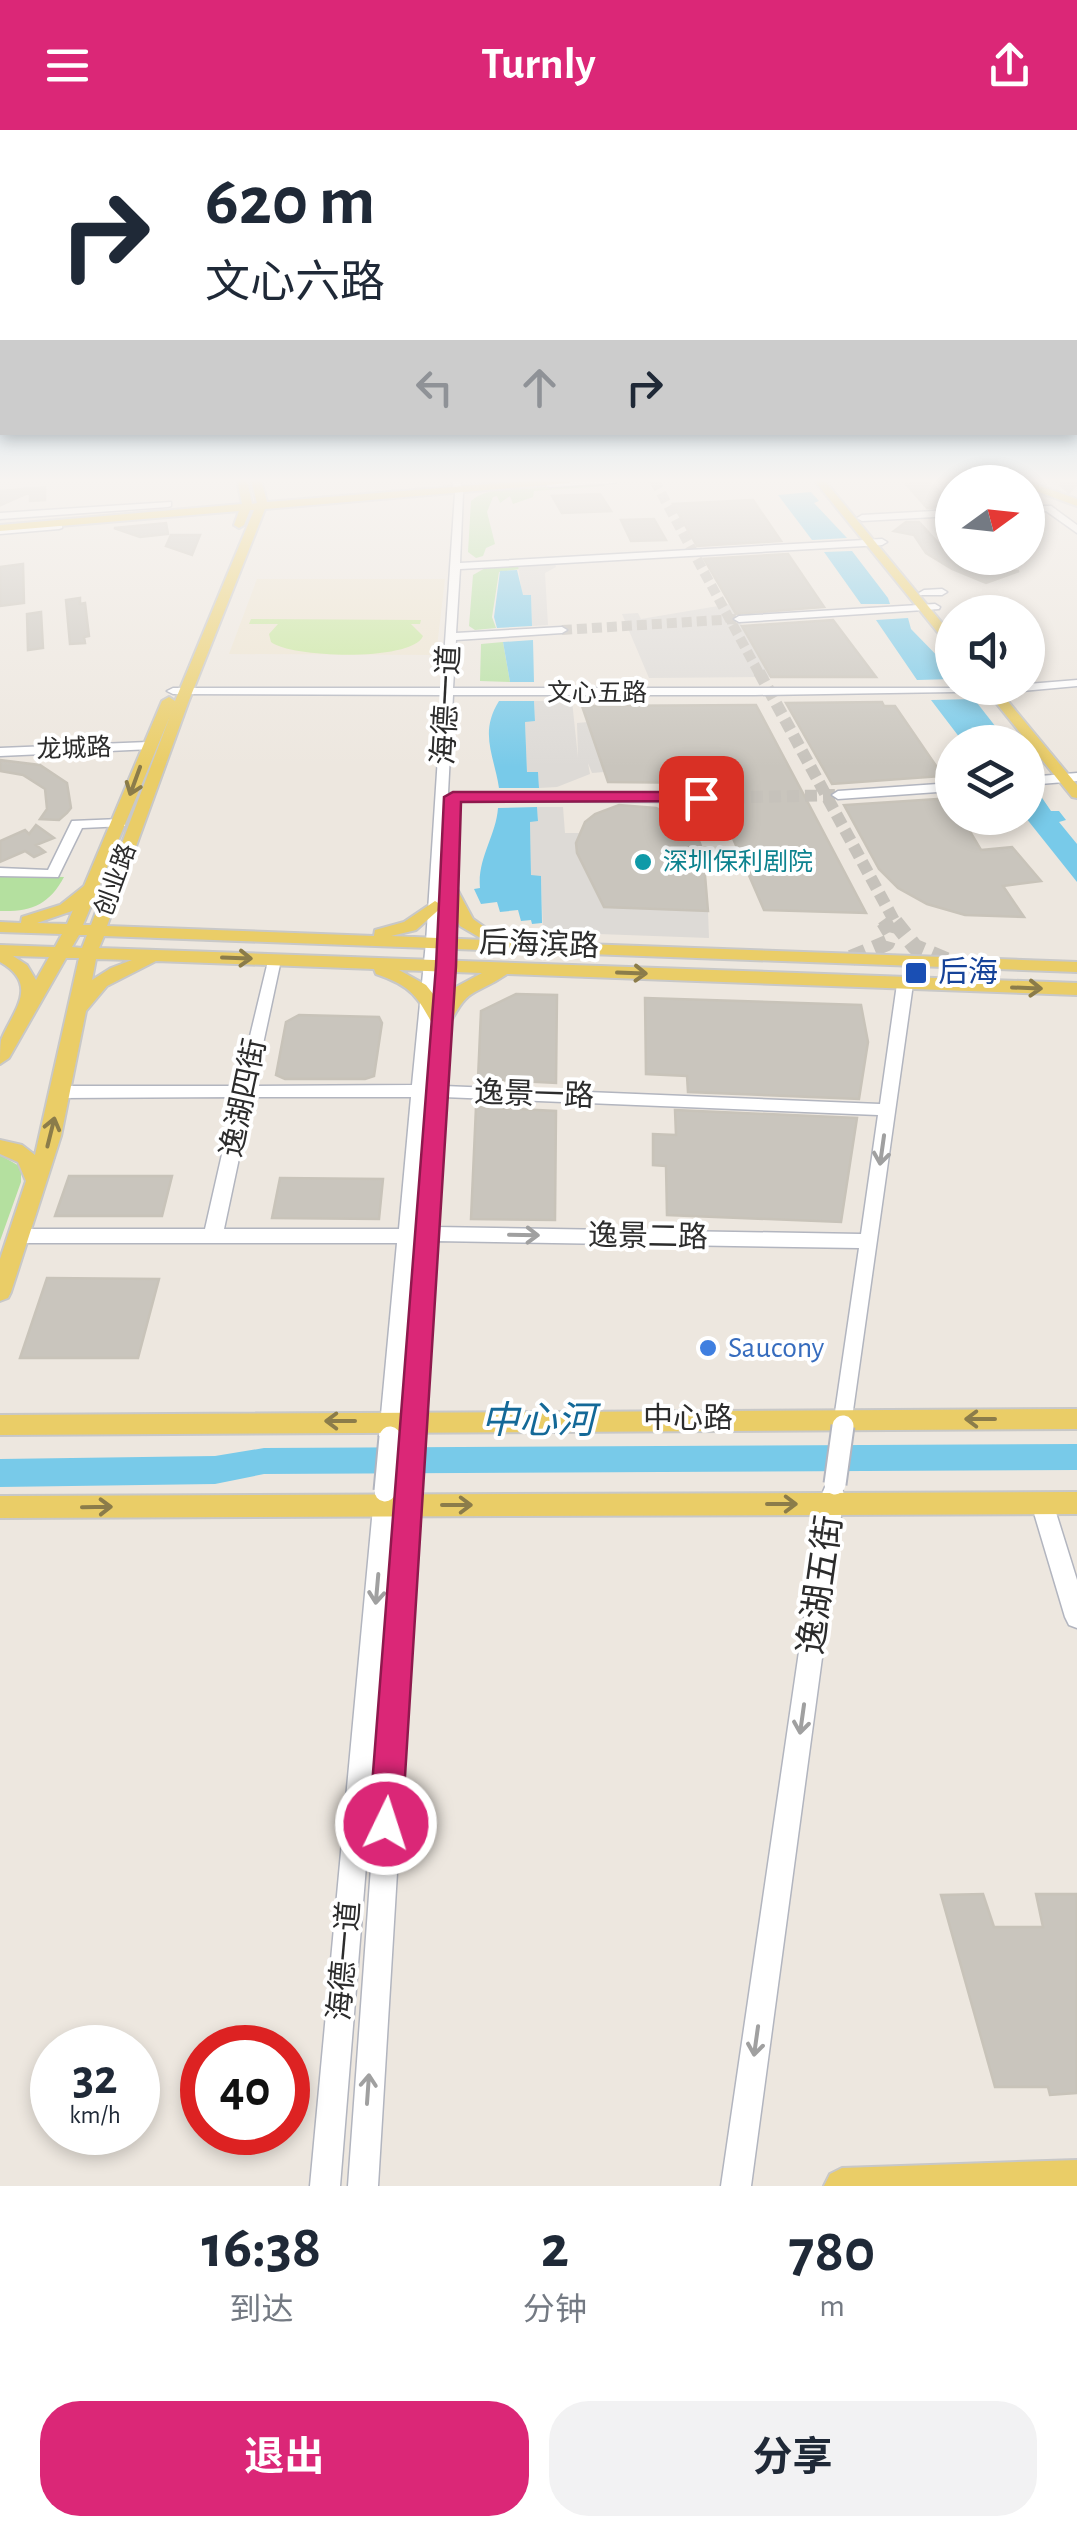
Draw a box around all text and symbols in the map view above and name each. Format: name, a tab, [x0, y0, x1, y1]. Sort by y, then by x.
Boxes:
icon: menu	[40, 38, 95, 93]
icon: share	[982, 38, 1037, 93]
text: Turnly	[481, 42, 596, 87]
text: 620 m	[205, 167, 375, 237]
icon: right	[40, 170, 170, 300]
text: 文心六路	[205, 261, 385, 306]
icon: left	[407, 360, 462, 415]
icon: ahead	[512, 360, 567, 415]
icon: right	[617, 360, 672, 415]
north arrow	[935, 465, 1045, 575]
map controls	[935, 465, 1045, 835]
button: sound	[935, 595, 1045, 705]
street label: 海德一道	[427, 644, 465, 766]
street label: 文心五路	[547, 679, 647, 706]
button: layers	[935, 725, 1045, 835]
street label: 龙城路	[36, 733, 112, 763]
pin	[659, 756, 744, 841]
one-way arrow	[125, 765, 143, 796]
icon: arrive	[674, 771, 729, 826]
street label: 创业路	[90, 840, 141, 920]
place label: 深圳保利剧院	[663, 848, 813, 875]
marker: 深圳保利剧院	[632, 851, 654, 873]
street label: 后海滨路	[479, 926, 600, 962]
one-way arrow	[221, 949, 253, 968]
place label: 后海	[938, 956, 998, 988]
marker: 后海	[903, 960, 929, 986]
one-way arrow	[616, 964, 648, 983]
one-way arrow	[1010, 978, 1042, 997]
street label: 逸湖四街	[215, 1036, 271, 1160]
street label: 逸景一路	[474, 1076, 595, 1112]
one-way arrow	[43, 1117, 61, 1149]
one-way arrow	[872, 1134, 891, 1166]
street label: 逸景二路	[588, 1219, 708, 1253]
one-way arrow	[507, 1226, 539, 1245]
place label: Saucony	[728, 1333, 825, 1363]
marker: Saucony	[697, 1337, 719, 1359]
water label: 中心河	[481, 1401, 602, 1441]
street label: 中心路	[643, 1402, 733, 1434]
one-way arrow	[964, 1410, 996, 1428]
one-way arrow	[324, 1412, 356, 1430]
one-way arrow	[766, 1494, 798, 1513]
one-way arrow	[440, 1496, 473, 1514]
one-way arrow	[81, 1497, 113, 1516]
street label: 逸湖五街	[792, 1513, 848, 1657]
one-way arrow	[367, 1572, 386, 1604]
one-way arrow	[792, 1702, 810, 1735]
position arrow	[334, 1772, 438, 1876]
street label: 海德一道	[323, 1900, 365, 2022]
one-way arrow	[747, 2024, 765, 2057]
speed limit sign: 40	[180, 2025, 310, 2155]
text: 32	[72, 2053, 118, 2103]
one-way arrow	[359, 2073, 378, 2105]
text: km/h	[69, 2103, 121, 2128]
text: 16:38	[202, 2218, 321, 2278]
text: 2	[541, 2218, 569, 2278]
text: 780	[789, 2222, 875, 2282]
text: m	[819, 2290, 845, 2322]
text: 到达	[229, 2294, 294, 2326]
text: 分钟	[523, 2294, 587, 2326]
button: 退出	[40, 2401, 529, 2516]
button: 分享	[549, 2401, 1037, 2516]

